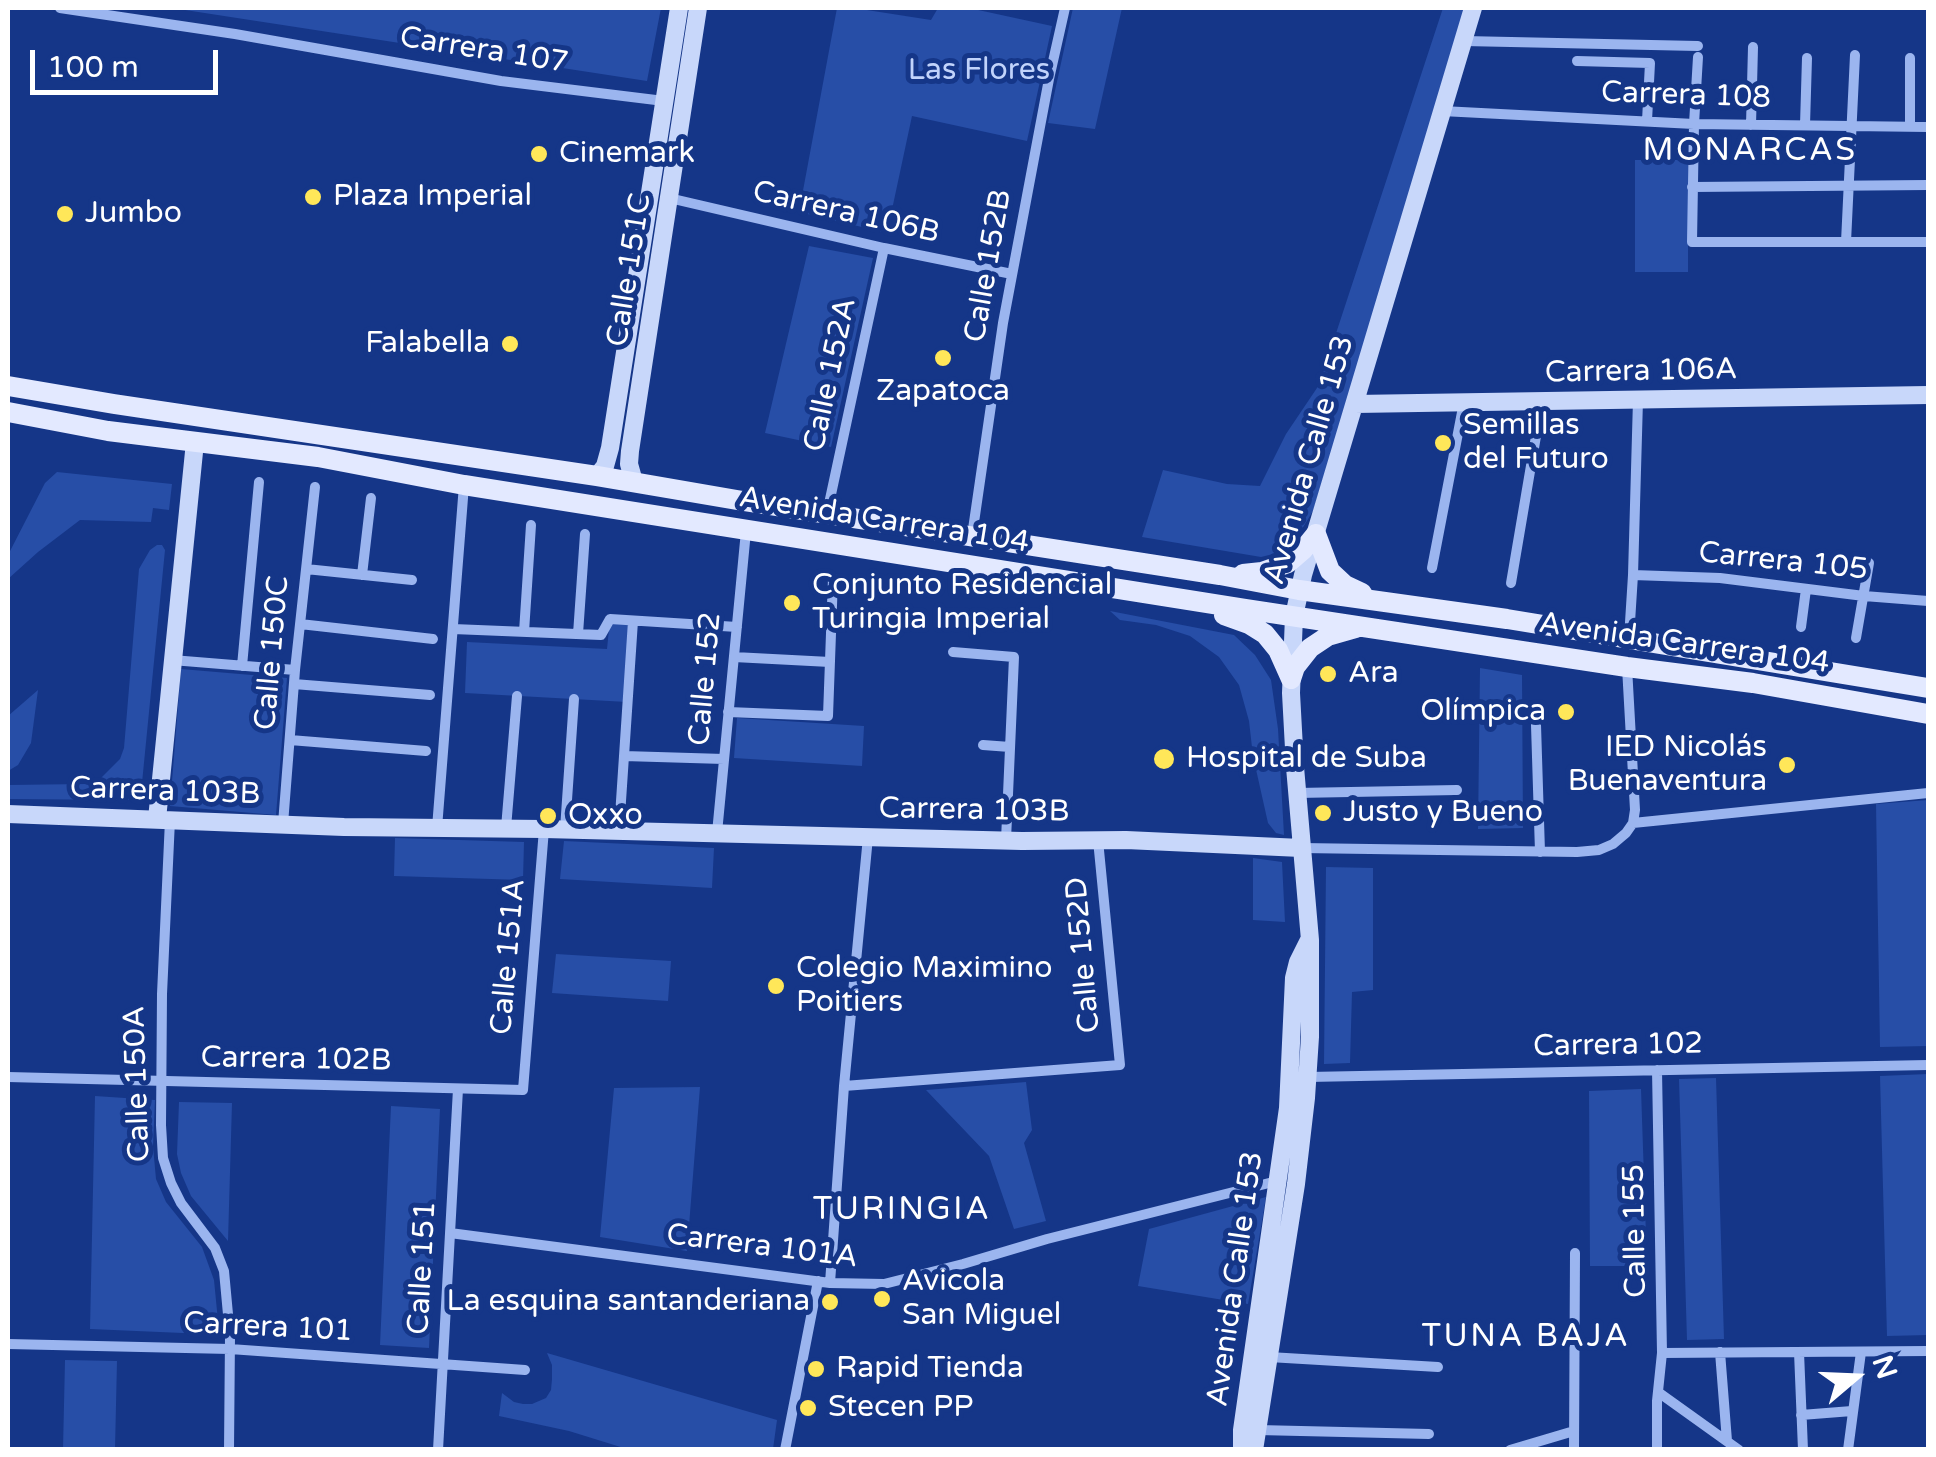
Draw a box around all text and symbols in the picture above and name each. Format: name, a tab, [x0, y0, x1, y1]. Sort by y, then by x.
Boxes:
street label: Carrera 107	[397, 20, 571, 82]
scale bar	[35, 30, 222, 92]
text: 100 m	[47, 49, 139, 86]
park label: Las Flores	[908, 53, 1050, 89]
street label: Carrera 108	[1600, 75, 1772, 117]
district label: MONARCAS	[1642, 133, 1858, 171]
place label: Cinemark	[559, 136, 695, 172]
marker: Cinemark	[528, 143, 550, 165]
street label: Carrera 106B	[749, 174, 943, 252]
place label: Plaza Imperial	[333, 179, 532, 215]
marker: Plaza Imperial	[302, 186, 324, 208]
street label: Calle 152B	[958, 187, 1020, 345]
street label: Calle 151C	[600, 191, 660, 349]
place label: Jumbo	[85, 196, 182, 232]
marker: Jumbo	[54, 203, 76, 225]
street label: Calle 152A	[797, 295, 865, 455]
place label: Falabella	[365, 326, 490, 362]
street label: Avenida Calle 153	[1257, 331, 1363, 589]
marker: Falabella	[499, 333, 521, 355]
marker: Zapatoca	[932, 347, 954, 369]
street label: Carrera 106A	[1545, 352, 1737, 392]
place label: Zapatoca	[876, 374, 1010, 410]
place label: Semillas del Futuro	[1463, 408, 1609, 478]
marker: Semillas del Futuro	[1432, 432, 1454, 454]
street label: Avenida Carrera 104	[736, 480, 1032, 562]
street label: Carrera 105	[1697, 535, 1869, 589]
place label: Conjunto Residencial Turingia Imperial	[812, 568, 1112, 638]
street label: Calle 150C	[248, 574, 298, 732]
marker: Conjunto Residencial Turingia Imperial	[781, 592, 803, 614]
street label: Avenida Carrera 104	[1536, 606, 1832, 682]
street label: Calle 152	[682, 611, 730, 747]
place label: Ara	[1348, 656, 1399, 692]
marker: Ara	[1317, 663, 1339, 685]
place label: Olímpica	[1420, 694, 1546, 730]
marker: Olímpica	[1555, 701, 1577, 723]
place label: IED Nicolás Buenaventura	[1568, 730, 1767, 800]
place label: Hospital de Suba	[1186, 741, 1427, 777]
marker: Hospital de Suba	[1151, 746, 1177, 772]
marker: IED Nicolás Buenaventura	[1776, 754, 1798, 776]
street label: Carrera 103B	[69, 771, 261, 813]
street label: Carrera 103B	[878, 791, 1070, 831]
place label: Justo y Bueno	[1343, 795, 1543, 831]
place label: Oxxo	[568, 798, 643, 834]
marker: Justo y Bueno	[1312, 802, 1334, 824]
marker: Oxxo	[537, 805, 559, 827]
street label: Calle 152D	[1059, 875, 1109, 1035]
street label: Calle 151A	[484, 878, 534, 1036]
place label: Colegio Maximino Poitiers	[796, 951, 1053, 1022]
marker: Colegio Maximino Poitiers	[765, 975, 787, 997]
street label: Calle 150A	[117, 1005, 159, 1163]
street label: Carrera 102	[1533, 1027, 1703, 1065]
street label: Carrera 102B	[200, 1040, 392, 1080]
street label: Avenida Calle 153	[1200, 1149, 1272, 1409]
street label: Calle 155	[1617, 1164, 1655, 1298]
district label: TURINGIA	[813, 1192, 991, 1230]
street label: Calle 151	[402, 1200, 444, 1336]
street label: Carrera 101A	[664, 1217, 860, 1277]
place label: Avicola San Miguel	[902, 1264, 1061, 1334]
place label: La esquina santanderiana	[446, 1284, 810, 1320]
marker: Avicola San Miguel	[871, 1288, 893, 1310]
marker: La esquina santanderiana	[819, 1291, 841, 1313]
street label: Carrera 101	[182, 1306, 354, 1350]
district label: TUNA BAJA	[1422, 1319, 1630, 1357]
north arrow	[1806, 1327, 1906, 1427]
place label: Rapid Tienda	[836, 1351, 1024, 1387]
text: N	[1865, 1351, 1904, 1383]
marker: Rapid Tienda	[805, 1358, 827, 1380]
place label: Stecen PP	[828, 1390, 973, 1426]
marker: Stecen PP	[797, 1397, 819, 1419]

